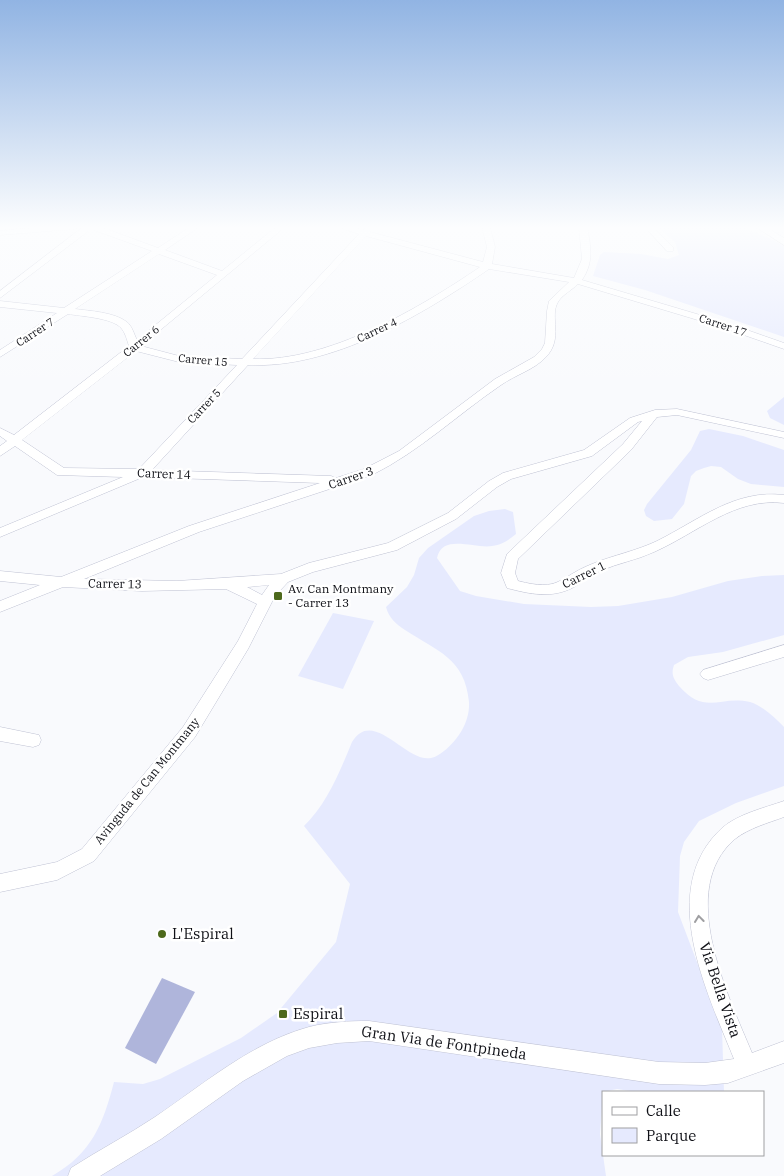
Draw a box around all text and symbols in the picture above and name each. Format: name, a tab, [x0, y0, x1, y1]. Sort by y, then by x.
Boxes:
street label: Carrer 17	[697, 311, 749, 339]
street label: Carrer 4	[355, 314, 400, 345]
street label: Carrer 7	[13, 315, 57, 349]
street label: Carrer 6	[120, 322, 162, 360]
street label: Carrer 15	[178, 351, 228, 369]
street label: Carrer 5	[184, 386, 224, 426]
street label: Carrer 3	[326, 463, 375, 492]
street label: Carrer 14	[137, 465, 191, 482]
street label: Carrer 1	[560, 558, 608, 592]
street label: Carrer 13	[88, 576, 142, 591]
place label: Av. Can Montmany - Carrer 13	[288, 581, 394, 610]
marker: Av. Can Montmany - Carrer 13	[272, 590, 284, 602]
street label: Avinguda de Can Montmany	[91, 714, 203, 847]
one-way arrow	[694, 915, 705, 923]
place label: L'Espiral	[172, 924, 234, 943]
marker: L'Espiral	[156, 928, 168, 940]
street label: Via Bella Vista	[695, 940, 746, 1040]
place label: Espiral	[293, 1004, 343, 1023]
marker: Espiral	[277, 1008, 289, 1020]
street label: Gran Via de Fontpineda	[360, 1022, 528, 1064]
legend	[602, 1091, 764, 1156]
text: Calle	[646, 1101, 681, 1120]
text: Parque	[646, 1126, 696, 1145]

